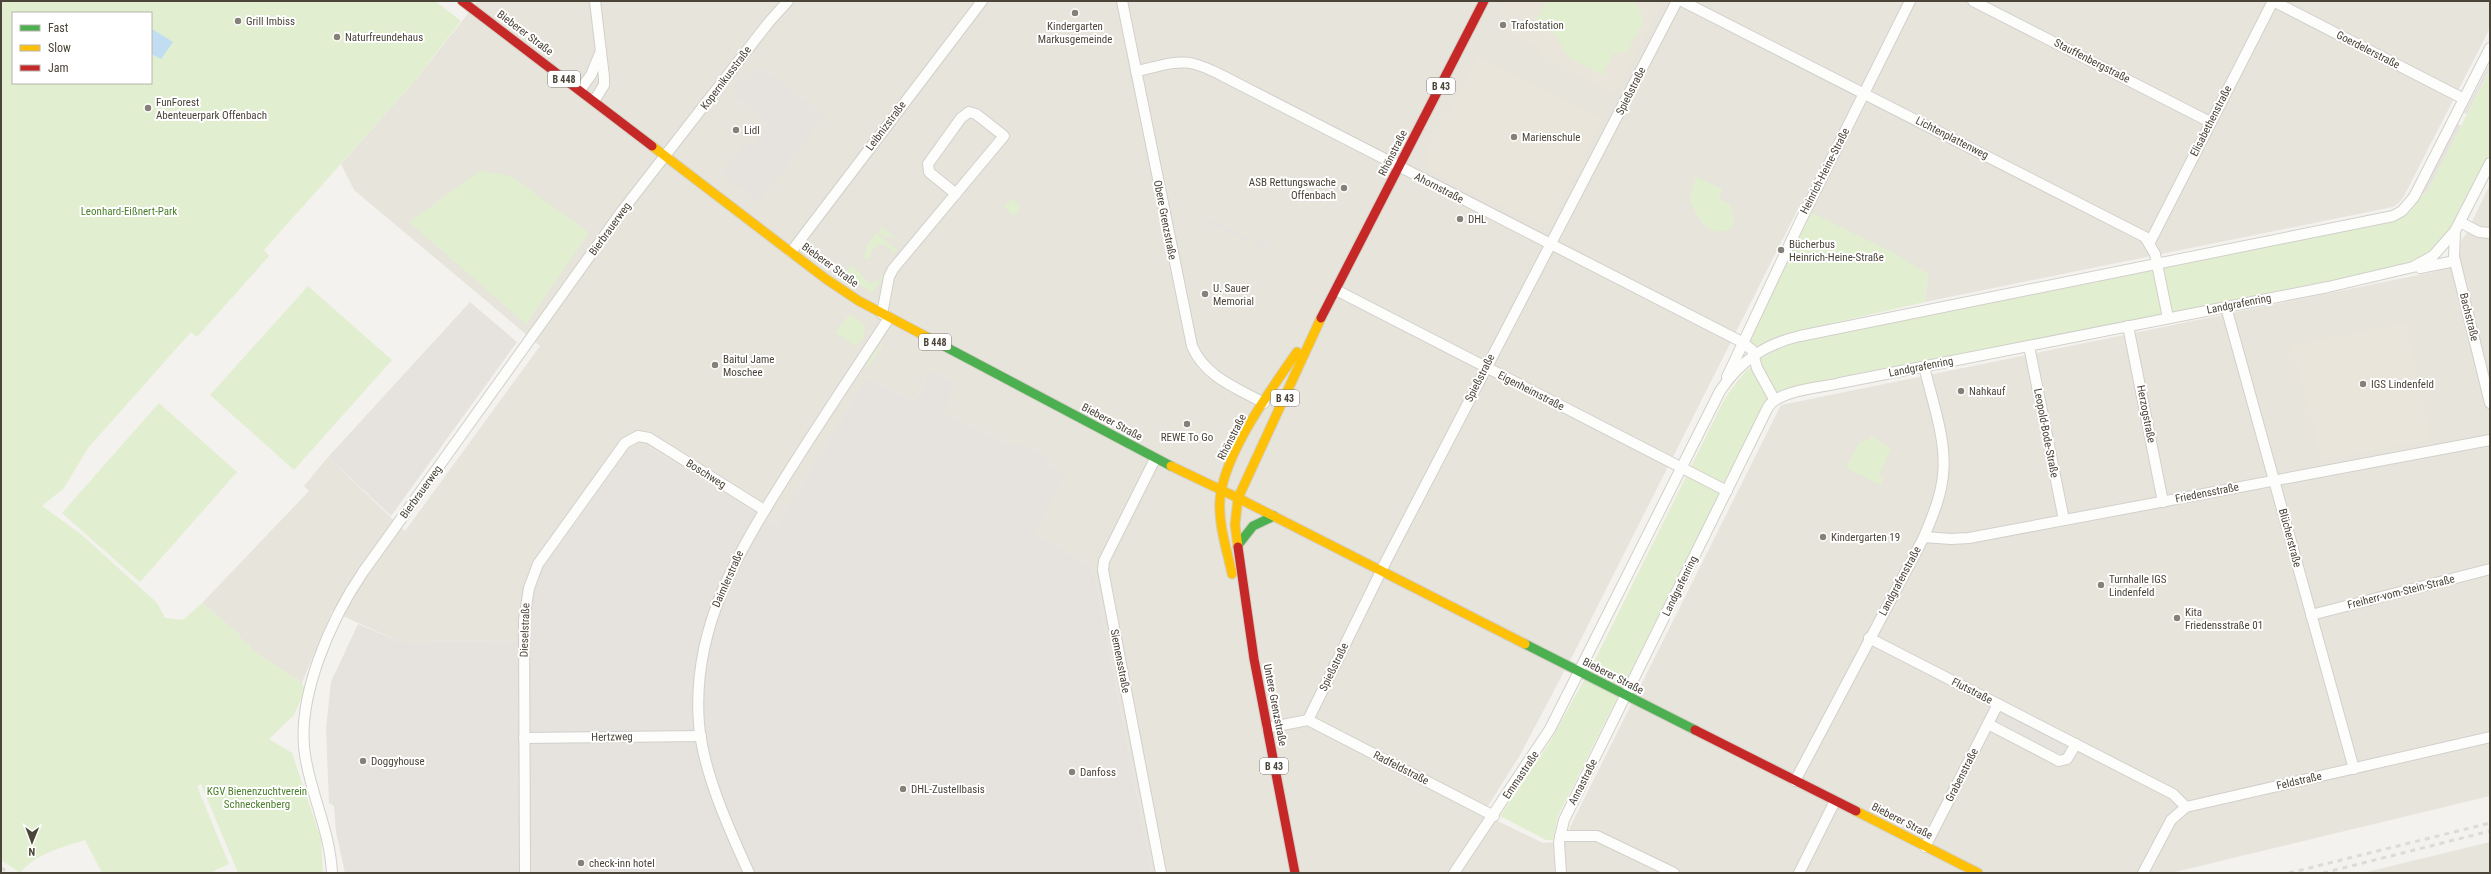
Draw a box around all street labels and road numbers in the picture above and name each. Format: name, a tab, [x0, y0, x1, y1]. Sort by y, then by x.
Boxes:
street label: Bieberer Straße	[494, 8, 556, 58]
street label: Goerdelerstraße	[2334, 28, 2402, 72]
street label: Stauffenbergstraße	[2052, 36, 2132, 86]
street label: Kopernikusstraße	[698, 44, 754, 112]
street label: Spießstraße	[1613, 65, 1649, 117]
road number: B 448	[548, 71, 580, 87]
road number: B 43	[1427, 78, 1455, 94]
street label: Elisabethenstraße	[2187, 83, 2235, 159]
street label: Leibnizstraße	[863, 99, 909, 153]
street label: Lichtenplattenweg	[1913, 114, 1991, 162]
street label: Heinrich-Heine-Straße	[1798, 126, 1852, 216]
street label: Rhönstraße	[1376, 128, 1410, 178]
street label: Ahornstraße	[1412, 170, 1466, 206]
street label: Obere Grenzstraße	[1151, 179, 1179, 261]
street label: Bierbrauerweg	[586, 200, 634, 258]
street label: Bieberer Straße	[799, 240, 861, 290]
street label: Landgrafenring	[2206, 291, 2272, 317]
street label: Bachstraße	[2457, 292, 2481, 342]
road number: B 448	[919, 334, 951, 350]
street label: Spießstraße	[1462, 352, 1498, 404]
street label: Landgrafenring	[1888, 354, 1954, 380]
street label: Eigenheimstraße	[1496, 369, 1566, 413]
street label: Herzogstraße	[2134, 384, 2158, 444]
street label: Leopold-Bode-Straße	[2031, 387, 2061, 479]
road number: B 43	[1271, 390, 1299, 406]
street label: Bieberer Straße	[1079, 401, 1145, 443]
street label: Rhönstraße	[1215, 412, 1249, 462]
street label: Boschweg	[684, 457, 728, 491]
street label: Bierbrauerweg	[397, 463, 445, 521]
street label: Friedensstraße	[2174, 480, 2240, 506]
street label: Blücherstraße	[2276, 507, 2304, 569]
street label: Landgrafenstraße	[1876, 544, 1924, 618]
street label: Daimlerstraße	[710, 549, 746, 609]
street label: Landgrafenring	[1660, 554, 1700, 618]
street label: Freiherr-vom-Stein-Straße	[2346, 572, 2456, 612]
street label: Dieselstraße	[518, 603, 532, 657]
street label: Siemensstraße	[1107, 628, 1133, 694]
street label: Spießstraße	[1317, 641, 1351, 693]
street label: Bieberer Straße	[1580, 655, 1646, 697]
street label: Untere Grenzstraße	[1261, 663, 1289, 747]
street label: Flutstraße	[1949, 675, 1995, 707]
street label: Hertzweg	[591, 730, 633, 744]
street label: Grabenstraße	[1943, 746, 1981, 804]
street label: Radfeldstraße	[1371, 748, 1431, 788]
street label: Emmastraße	[1500, 749, 1542, 801]
street label: Annastraße	[1566, 757, 1600, 807]
road number: B 43	[1260, 758, 1288, 774]
street label: Feldstraße	[2275, 770, 2323, 792]
street label: Bieberer Straße	[1869, 800, 1935, 842]

